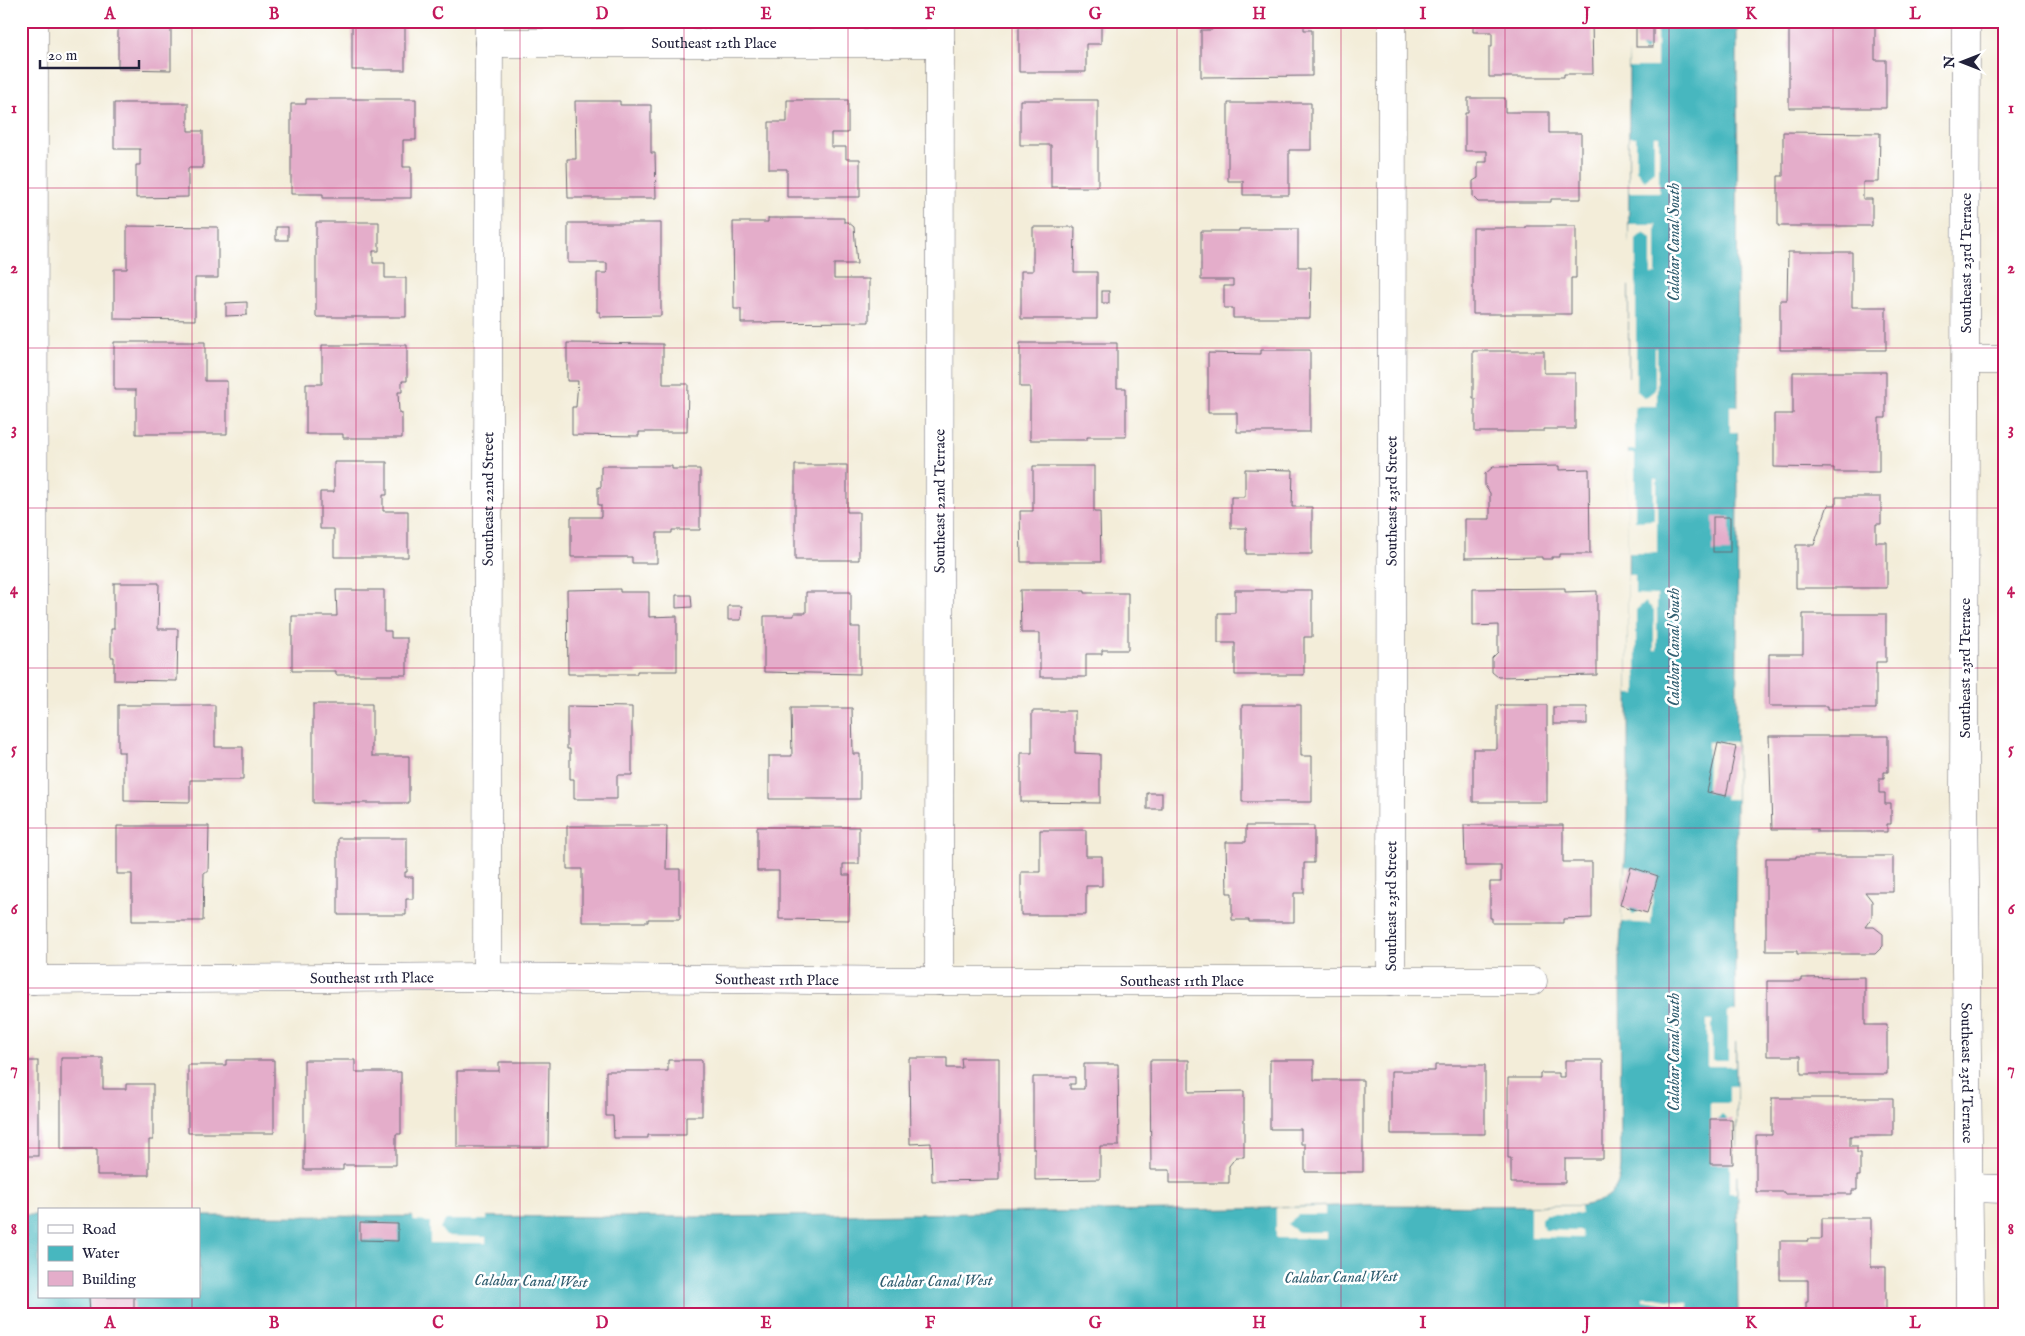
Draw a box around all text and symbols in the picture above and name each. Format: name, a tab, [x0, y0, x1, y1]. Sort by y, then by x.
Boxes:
text: A	[104, 5, 117, 25]
text: B	[269, 5, 280, 25]
text: C	[432, 5, 444, 25]
text: D	[596, 5, 609, 25]
text: E	[760, 5, 772, 25]
text: F	[925, 5, 936, 25]
text: G	[1089, 5, 1102, 25]
text: H	[1252, 5, 1266, 25]
text: I	[1420, 5, 1427, 25]
text: J	[1582, 5, 1591, 25]
text: K	[1745, 5, 1758, 25]
text: L	[1909, 5, 1921, 25]
street label: Southeast 12th Place	[651, 34, 777, 53]
scale bar	[40, 38, 139, 70]
north arrow	[1938, 38, 1988, 88]
text: 20 m	[48, 46, 78, 65]
text: N	[1941, 56, 1959, 69]
text: 1	[11, 99, 17, 119]
text: 1	[2008, 99, 2014, 119]
water label: Calabar Canal South	[1665, 183, 1685, 301]
street label: Southeast 23rd Terrace	[1957, 193, 1976, 333]
text: 2	[10, 259, 18, 279]
text: 2	[2007, 259, 2015, 279]
text: 3	[11, 420, 17, 440]
text: 3	[2008, 420, 2014, 440]
street label: Southeast 22nd Terrace	[930, 429, 950, 573]
street label: Southeast 22nd Street	[479, 432, 498, 566]
street label: Southeast 23rd Street	[1382, 436, 1402, 566]
text: 4	[10, 580, 19, 600]
text: 4	[2007, 580, 2016, 600]
water label: Calabar Canal South	[1665, 588, 1685, 706]
street label: Southeast 23rd Terrace	[1956, 598, 1975, 738]
text: 5	[11, 740, 17, 760]
text: 5	[2008, 740, 2014, 760]
street label: Southeast 23rd Street	[1382, 841, 1401, 971]
text: 6	[11, 900, 19, 920]
text: 6	[2008, 900, 2016, 920]
street label: Southeast 11th Place	[310, 968, 434, 988]
street label: Southeast 11th Place	[715, 970, 839, 990]
street label: Southeast 11th Place	[1120, 972, 1244, 991]
water label: Calabar Canal South	[1665, 993, 1685, 1111]
street label: Southeast 23rd Terrace	[1956, 1003, 1977, 1143]
text: 7	[10, 1060, 18, 1080]
text: 7	[2007, 1060, 2015, 1080]
legend	[38, 1208, 200, 1298]
text: 8	[11, 1220, 17, 1240]
text: Road	[82, 1220, 117, 1239]
text: 8	[2008, 1220, 2014, 1240]
text: Water	[82, 1244, 120, 1263]
water label: Calabar Canal West	[1284, 1267, 1399, 1289]
text: Building	[82, 1270, 137, 1289]
water label: Calabar Canal West	[474, 1271, 589, 1293]
water label: Calabar Canal West	[879, 1271, 994, 1293]
text: A	[104, 1314, 117, 1334]
text: B	[269, 1314, 280, 1334]
text: C	[432, 1314, 444, 1334]
text: D	[596, 1314, 609, 1334]
text: E	[760, 1314, 772, 1334]
text: F	[925, 1314, 936, 1334]
text: G	[1089, 1314, 1102, 1334]
text: H	[1252, 1314, 1266, 1334]
text: I	[1420, 1314, 1427, 1334]
text: J	[1582, 1314, 1591, 1334]
text: K	[1745, 1314, 1758, 1334]
text: L	[1909, 1314, 1921, 1334]

